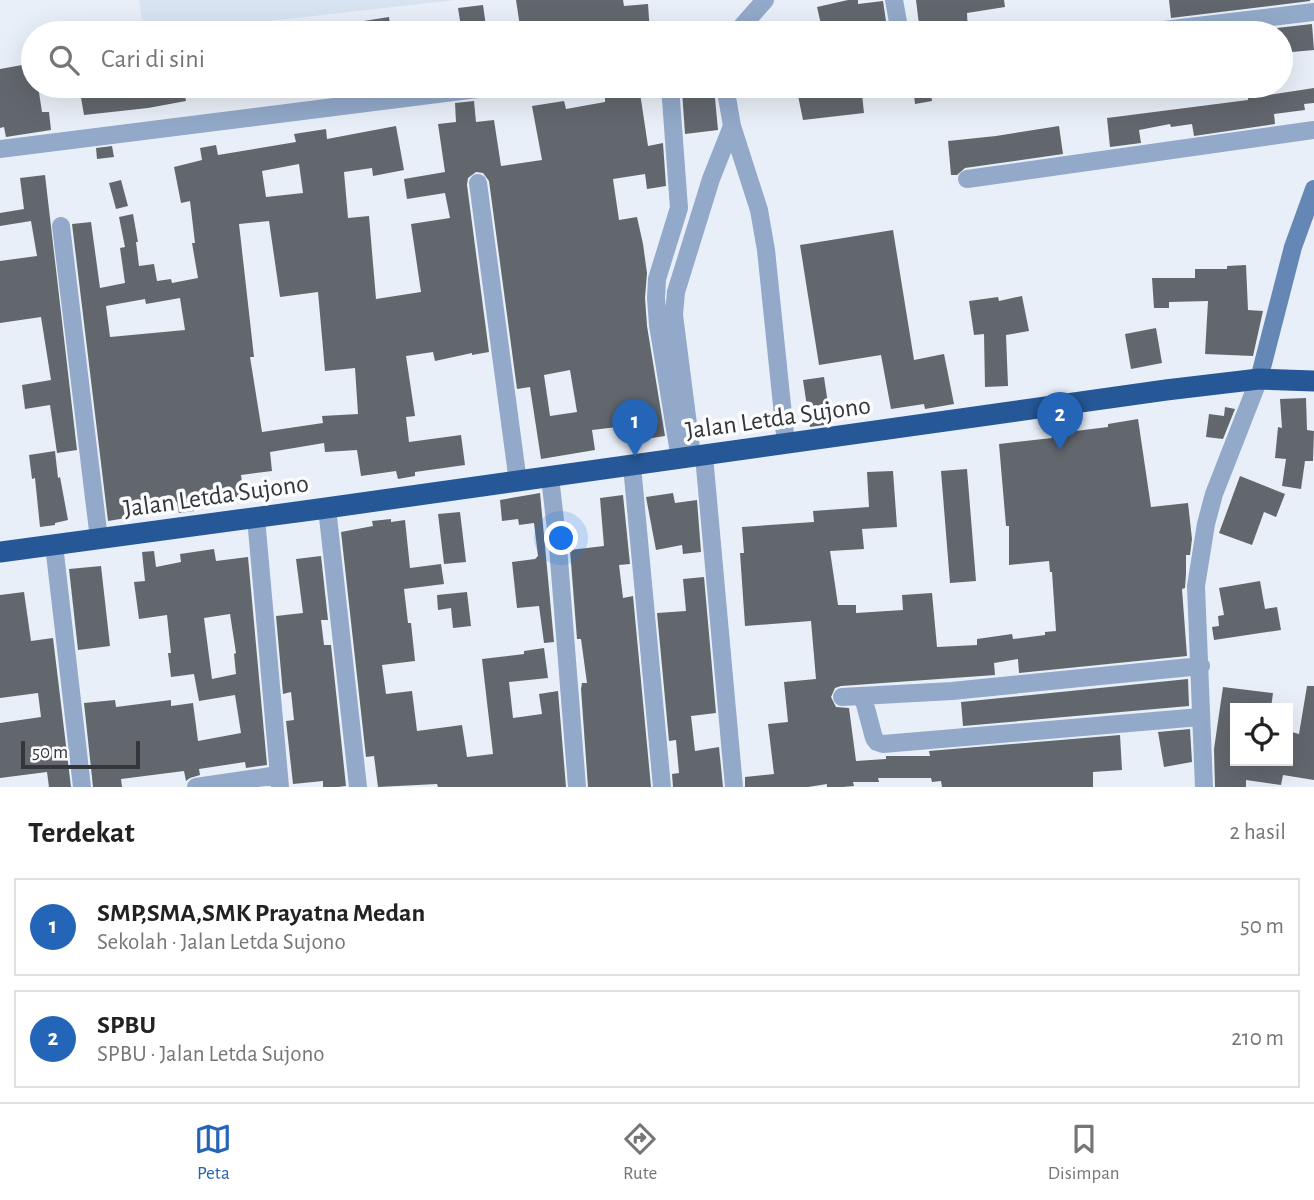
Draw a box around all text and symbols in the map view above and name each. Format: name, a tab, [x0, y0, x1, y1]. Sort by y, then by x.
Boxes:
search box	[21, 21, 1293, 98]
icon: search	[45, 41, 83, 79]
text: Cari di sini	[101, 46, 205, 72]
street label: Jalan Letda Sujono	[684, 392, 872, 444]
pin: 2	[1037, 392, 1083, 450]
pin: 1	[612, 399, 658, 457]
street label: Jalan Letda Sujono	[122, 470, 310, 522]
your location	[544, 521, 578, 555]
map controls	[1230, 703, 1293, 766]
button: locate	[1230, 703, 1293, 766]
scale bar	[21, 738, 140, 770]
text: 50 m	[32, 743, 68, 762]
text: Terdekat	[28, 818, 135, 848]
text: 2 hasil	[1229, 821, 1286, 844]
text: SMP,SMA,SMK Prayatna Medan	[97, 900, 425, 926]
text: 1	[49, 915, 57, 938]
text: 50 m	[1240, 915, 1284, 938]
text: Sekolah · Jalan Letda Sujono	[97, 931, 346, 954]
text: SPBU	[97, 1012, 156, 1038]
text: 2	[48, 1027, 58, 1050]
text: 210 m	[1231, 1027, 1284, 1050]
text: SPBU · Jalan Letda Sujono	[97, 1043, 325, 1066]
tab: Peta	[194, 1120, 232, 1185]
tab: Rute	[621, 1120, 659, 1185]
tab: Disimpan	[1048, 1120, 1120, 1185]

